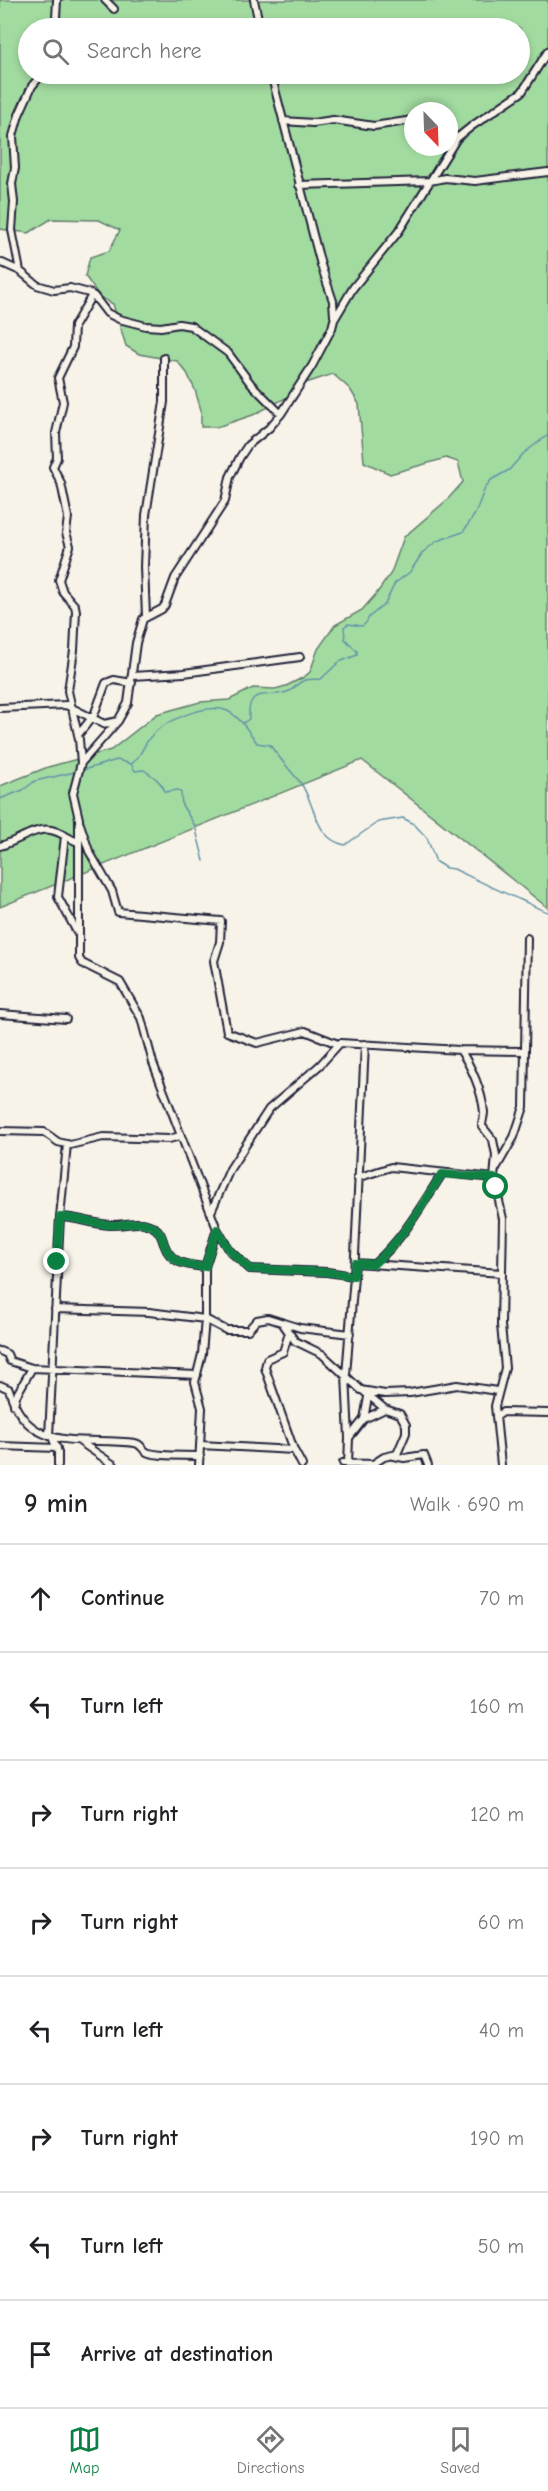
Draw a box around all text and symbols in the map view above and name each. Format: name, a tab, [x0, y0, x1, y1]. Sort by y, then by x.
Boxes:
search box	[18, 18, 530, 84]
icon: search	[39, 35, 72, 68]
text: Search here	[87, 38, 202, 64]
north arrow	[404, 102, 458, 156]
route start	[482, 1173, 508, 1199]
route end	[43, 1248, 69, 1274]
text: 9 min	[24, 1489, 88, 1519]
text: Walk · 690 m	[410, 1493, 524, 1516]
icon: ahead	[24, 1582, 57, 1615]
text: Continue	[81, 1585, 164, 1611]
text: 70 m	[479, 1587, 524, 1610]
icon: left	[24, 1690, 57, 1723]
text: Turn left	[81, 1693, 163, 1719]
text: 160 m	[470, 1695, 524, 1718]
icon: right	[24, 1798, 57, 1831]
text: Turn right	[81, 1801, 178, 1827]
text: 120 m	[470, 1803, 524, 1826]
icon: right	[24, 1906, 57, 1939]
text: Turn right	[81, 1909, 178, 1935]
text: 60 m	[478, 1911, 524, 1934]
icon: left	[24, 2014, 57, 2047]
text: Turn left	[81, 2017, 163, 2043]
text: 40 m	[479, 2019, 524, 2042]
icon: right	[24, 2122, 57, 2155]
text: Turn right	[81, 2125, 178, 2151]
text: 190 m	[470, 2127, 524, 2150]
icon: left	[24, 2230, 57, 2263]
text: Turn left	[81, 2233, 163, 2259]
text: 50 m	[478, 2235, 524, 2258]
icon: arrive	[24, 2338, 57, 2371]
text: Arrive at destination	[81, 2341, 273, 2367]
tab: Map	[68, 2423, 101, 2477]
tab: Directions	[237, 2423, 304, 2477]
tab: Saved	[440, 2423, 480, 2477]

